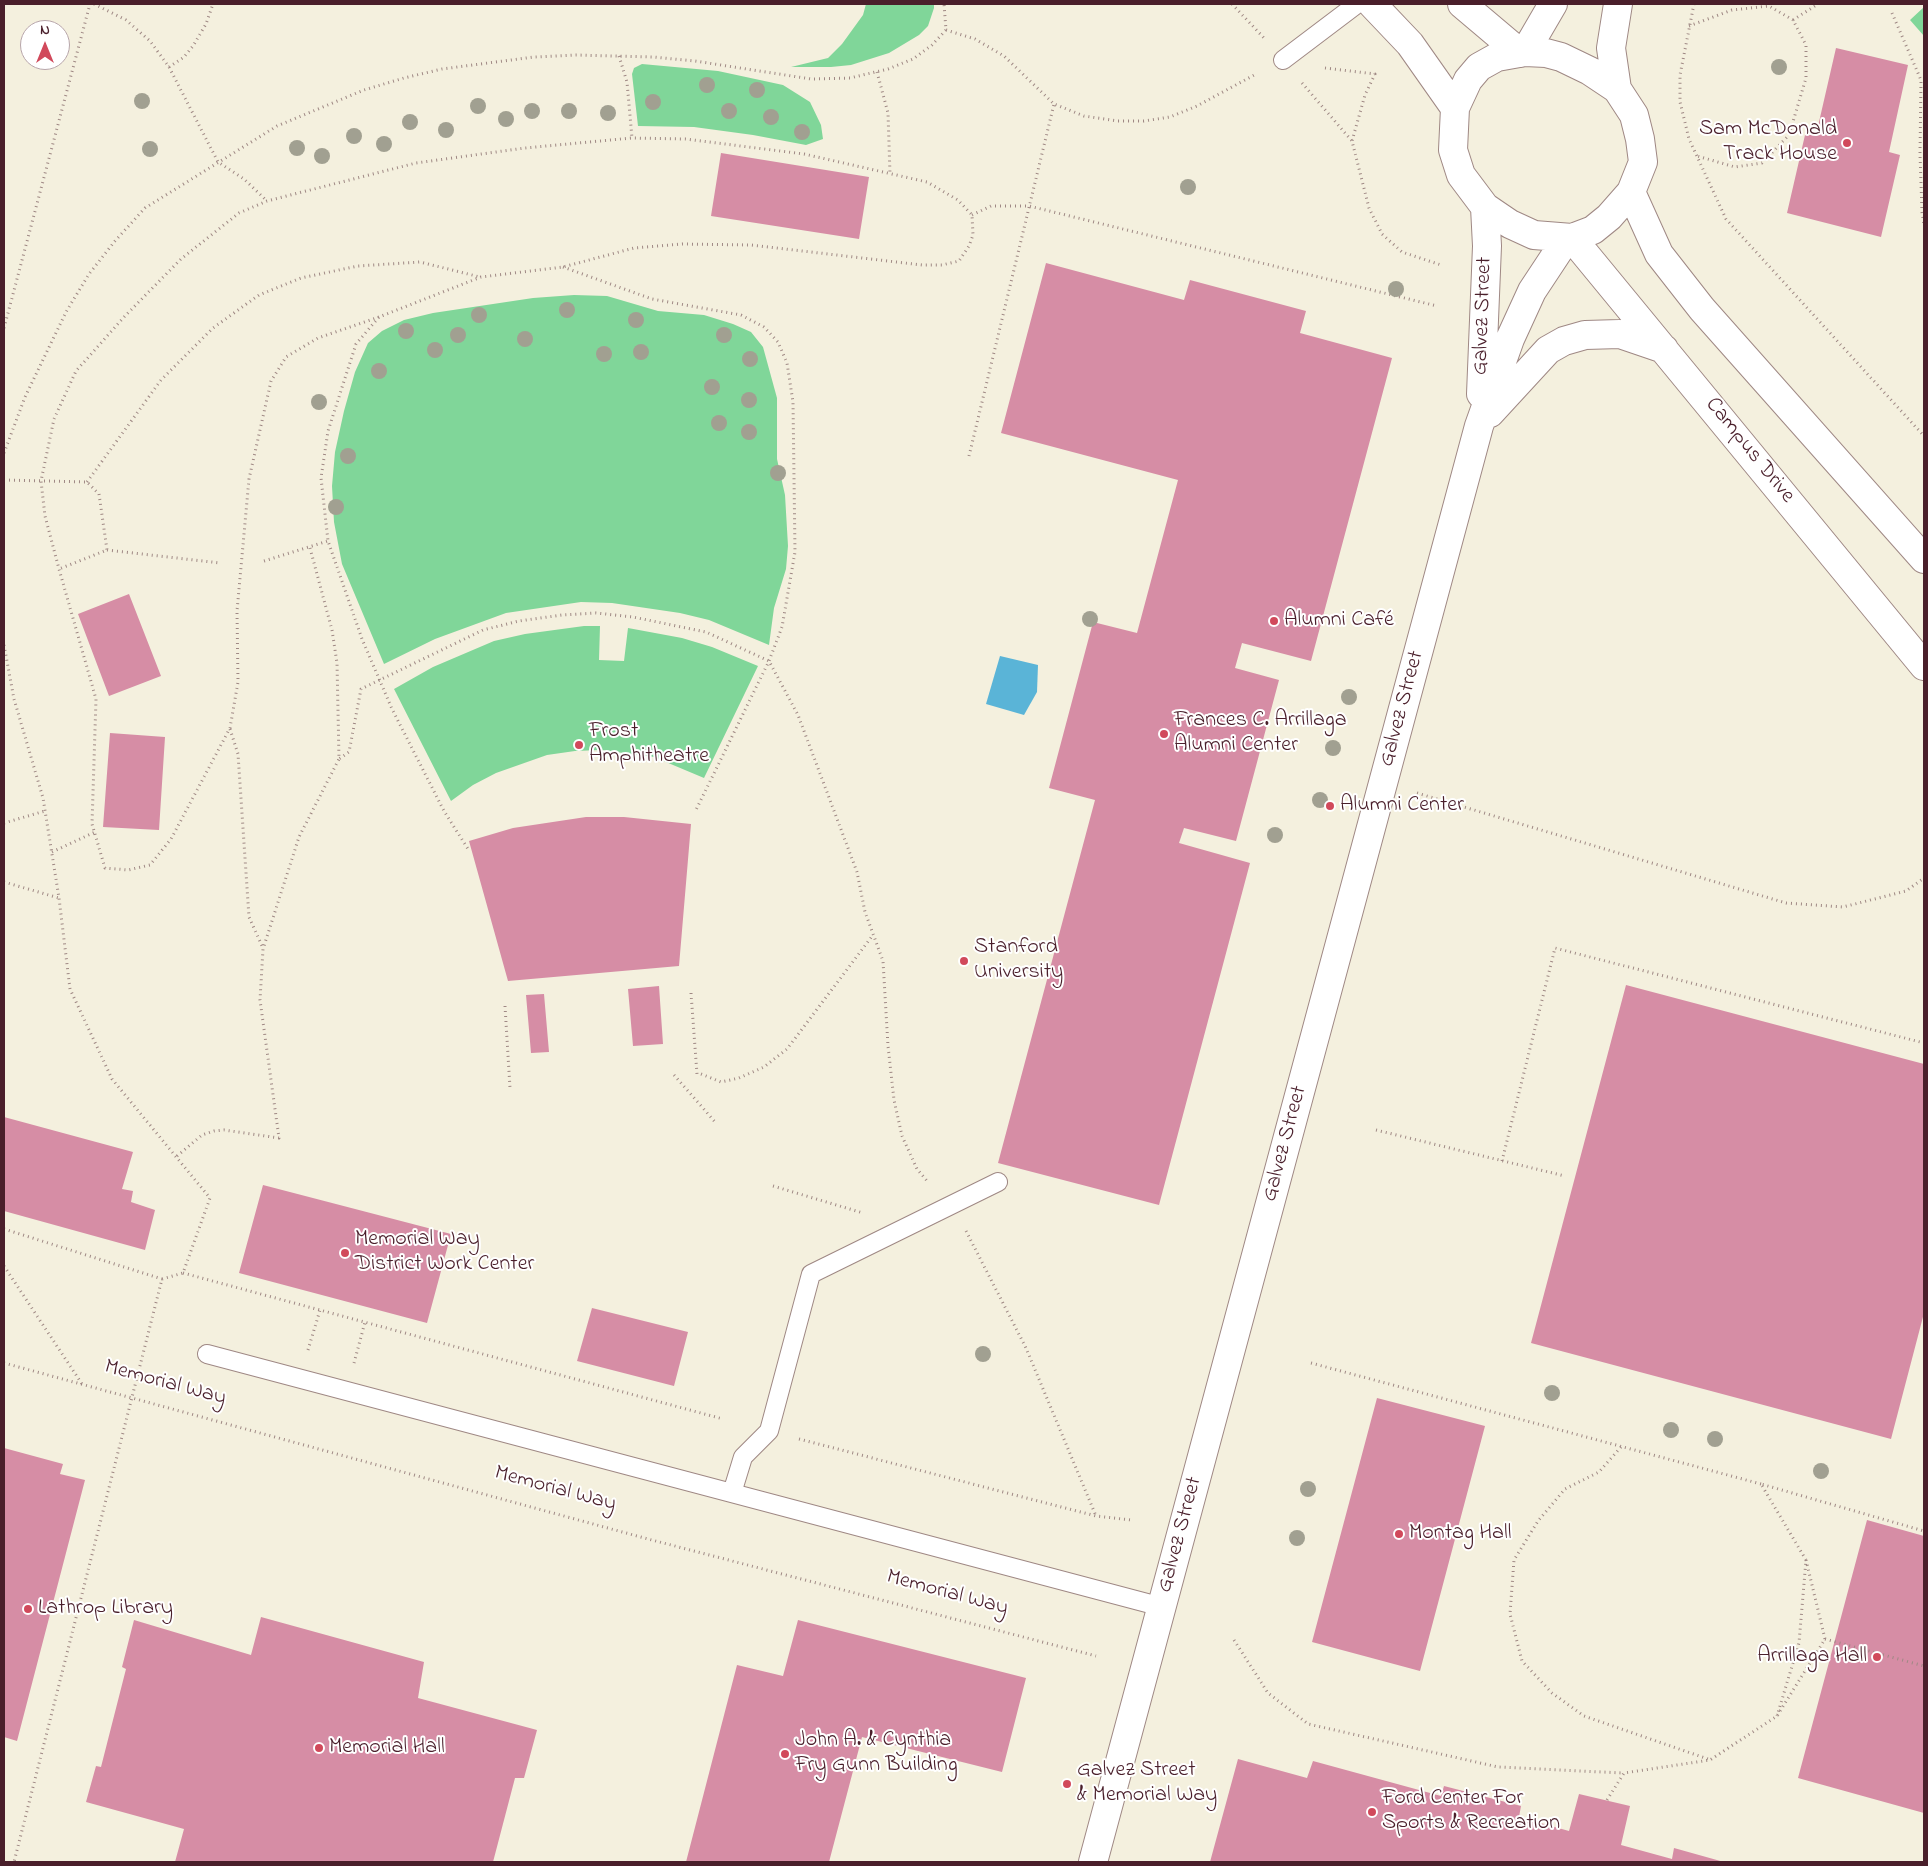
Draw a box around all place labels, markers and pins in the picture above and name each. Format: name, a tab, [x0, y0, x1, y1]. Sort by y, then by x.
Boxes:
place label: Sam McDonald Track House	[1699, 117, 1837, 168]
marker: Sam McDonald Track House	[1841, 137, 1853, 149]
place label: Alumni Café	[1284, 608, 1394, 634]
marker: Alumni Café	[1268, 615, 1280, 627]
place label: Frances C. Arrillaga Alumni Center	[1174, 708, 1347, 759]
place label: Frost Amphitheatre	[589, 719, 709, 770]
marker: Frances C. Arrillaga Alumni Center	[1158, 728, 1170, 740]
marker: Frost Amphitheatre	[573, 739, 585, 751]
place label: Alumni Center	[1340, 793, 1464, 819]
marker: Alumni Center	[1324, 800, 1336, 812]
place label: Stanford University	[974, 935, 1063, 986]
marker: Stanford University	[958, 955, 970, 967]
place label: Memorial Way District Work Center	[355, 1227, 534, 1278]
marker: Memorial Way District Work Center	[339, 1247, 351, 1259]
place label: Montag Hall	[1409, 1521, 1511, 1547]
marker: Montag Hall	[1393, 1528, 1405, 1540]
place label: Lathrop Library	[38, 1596, 173, 1622]
marker: Lathrop Library	[22, 1603, 34, 1615]
place label: Arrillaga Hall	[1757, 1644, 1867, 1670]
marker: Arrillaga Hall	[1871, 1651, 1883, 1663]
place label: John A. & Cynthia Fry Gunn Building	[795, 1728, 958, 1780]
place label: Memorial Hall	[329, 1735, 445, 1761]
marker: Memorial Hall	[313, 1742, 325, 1754]
marker: John A. & Cynthia Fry Gunn Building	[779, 1748, 791, 1760]
place label: Galvez Street & Memorial Way	[1077, 1758, 1217, 1810]
marker: Galvez Street & Memorial Way	[1061, 1778, 1073, 1790]
place label: Ford Center For Sports & Recreation	[1382, 1786, 1560, 1838]
marker: Ford Center For Sports & Recreation	[1366, 1806, 1378, 1818]

